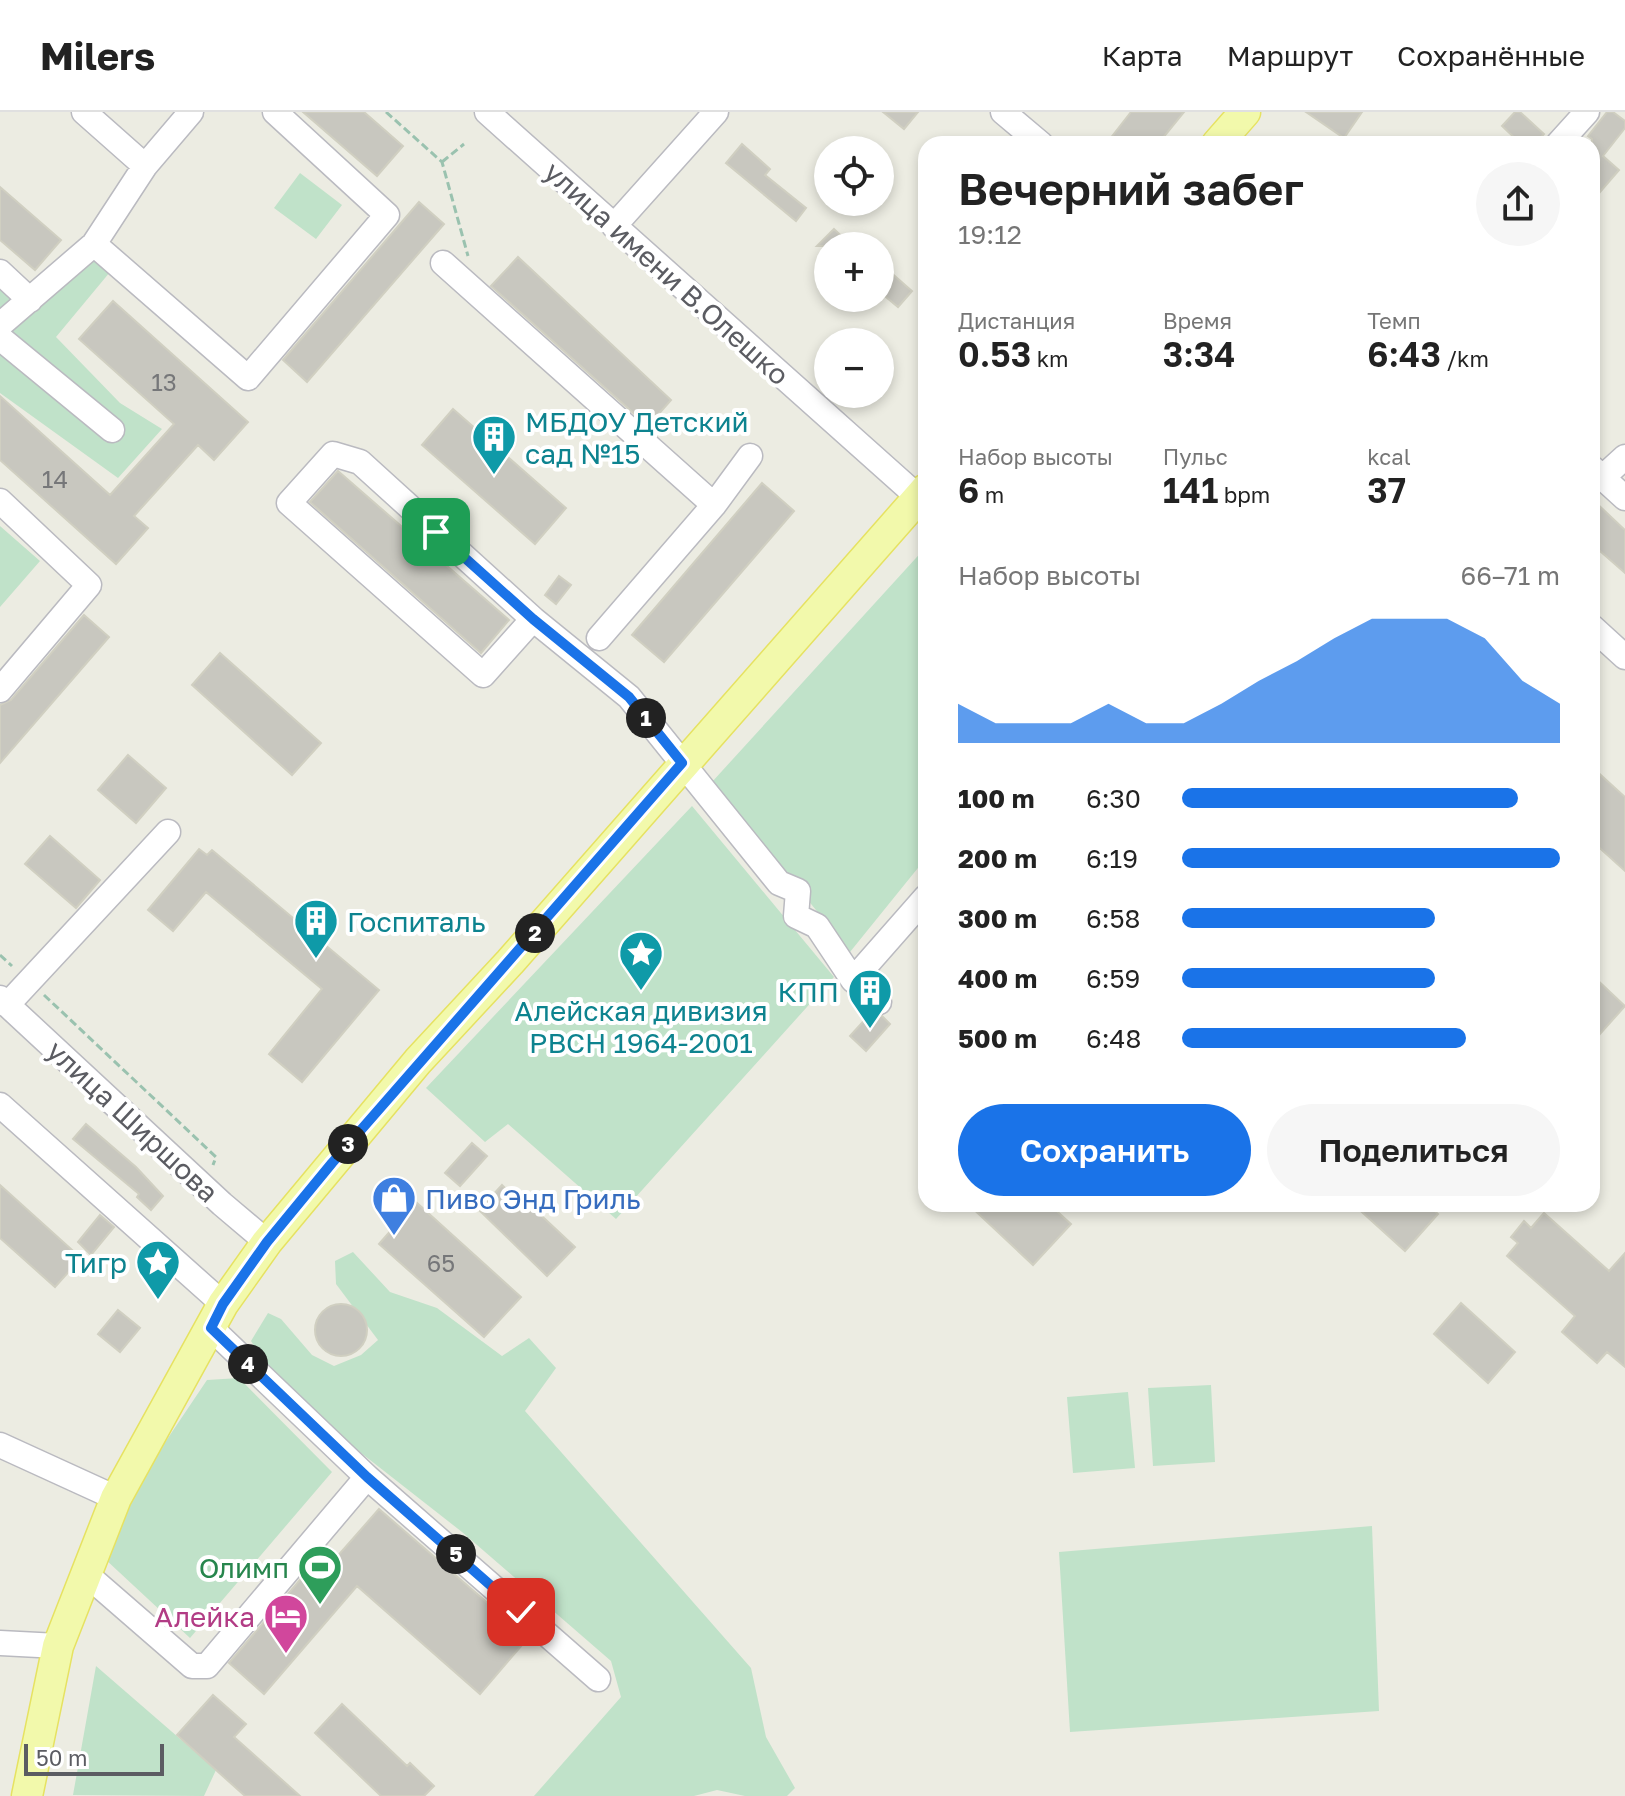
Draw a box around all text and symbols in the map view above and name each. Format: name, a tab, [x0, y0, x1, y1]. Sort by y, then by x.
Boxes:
text: Milers	[40, 33, 155, 78]
text: Карта	[1102, 39, 1183, 72]
text: Маршрут	[1227, 39, 1353, 72]
text: Сохранённые	[1397, 39, 1585, 72]
map controls	[814, 136, 894, 408]
button: locate	[814, 136, 894, 216]
street label: улица имени В.Олешко	[538, 155, 796, 391]
text: Вечерний забег	[958, 162, 1304, 215]
button: share	[1476, 162, 1560, 246]
text: 19:12	[958, 219, 1022, 250]
button: +	[814, 232, 894, 312]
text: Дистанция	[958, 307, 1075, 334]
text: Время	[1163, 307, 1232, 334]
text: Темп	[1367, 307, 1421, 334]
button: −	[814, 328, 894, 408]
text: 0.53	[958, 334, 1031, 374]
text: 3:34	[1163, 334, 1236, 374]
text: 6:43	[1367, 334, 1441, 374]
text: km	[1031, 345, 1069, 372]
text: /km	[1441, 345, 1489, 372]
house number: 13	[151, 367, 177, 396]
place label: МБДОУ Детский сад №15	[525, 405, 749, 470]
building icon: МБДОУ Детский сад №15	[470, 413, 518, 476]
text: Набор высоты	[958, 443, 1113, 470]
text: Пульс	[1163, 443, 1228, 470]
text: kcal	[1367, 443, 1411, 470]
house number: 14	[42, 464, 68, 493]
text: 6	[958, 470, 979, 510]
text: 141	[1163, 470, 1218, 510]
text: 37	[1367, 470, 1406, 510]
text: m	[979, 481, 1004, 508]
text: bpm	[1218, 481, 1270, 508]
pin	[402, 498, 470, 566]
icon: arrive	[414, 510, 458, 554]
text: Набор высоты	[958, 560, 1141, 591]
text: 66–71 m	[1460, 560, 1560, 591]
pin: 1	[626, 698, 666, 738]
text: 1	[640, 704, 652, 731]
text: 100 m	[958, 783, 1034, 814]
text: 6:30	[1086, 783, 1141, 814]
text: 200 m	[958, 843, 1037, 874]
text: 6:19	[1086, 843, 1138, 874]
building icon: Госпиталь	[292, 897, 340, 960]
text: 300 m	[958, 903, 1037, 934]
text: 6:58	[1086, 903, 1140, 934]
place label: Госпиталь	[347, 905, 486, 938]
pin: 2	[515, 913, 555, 953]
text: 2	[528, 919, 542, 946]
place icon: Алейская дивизия РВСН 1964-2001	[617, 929, 665, 992]
text: 400 m	[958, 963, 1037, 994]
text: 6:59	[1086, 963, 1140, 994]
building icon: КПП	[846, 967, 894, 1030]
place label: КПП	[777, 975, 839, 1008]
place label: Алейская дивизия РВСН 1964-2001	[514, 994, 768, 1059]
text: 500 m	[958, 1023, 1037, 1054]
text: 6:48	[1086, 1023, 1141, 1054]
street label: улица Ширшова	[41, 1033, 225, 1209]
button: Сохранить	[958, 1104, 1251, 1196]
button: Поделиться	[1267, 1104, 1560, 1196]
pin: 3	[328, 1124, 368, 1164]
text: 3	[341, 1130, 355, 1157]
shop icon: Пиво Энд Гриль	[370, 1174, 418, 1237]
place label: Пиво Энд Гриль	[425, 1182, 641, 1215]
place icon: Тигр	[134, 1238, 182, 1301]
place label: Тигр	[65, 1246, 127, 1279]
house number: 65	[427, 1248, 455, 1277]
pin: 4	[228, 1344, 268, 1384]
text: 4	[241, 1350, 255, 1377]
pin: 5	[436, 1534, 476, 1574]
text: 5	[449, 1540, 463, 1567]
sports icon: Олимп	[296, 1543, 344, 1606]
place label: Олимп	[199, 1551, 289, 1584]
pin	[487, 1578, 555, 1646]
icon: check	[499, 1590, 543, 1634]
hotel icon: Алейка	[262, 1592, 310, 1655]
place label: Алейка	[154, 1600, 255, 1633]
scale bar	[24, 1740, 164, 1776]
text: 50 m	[36, 1744, 87, 1771]

